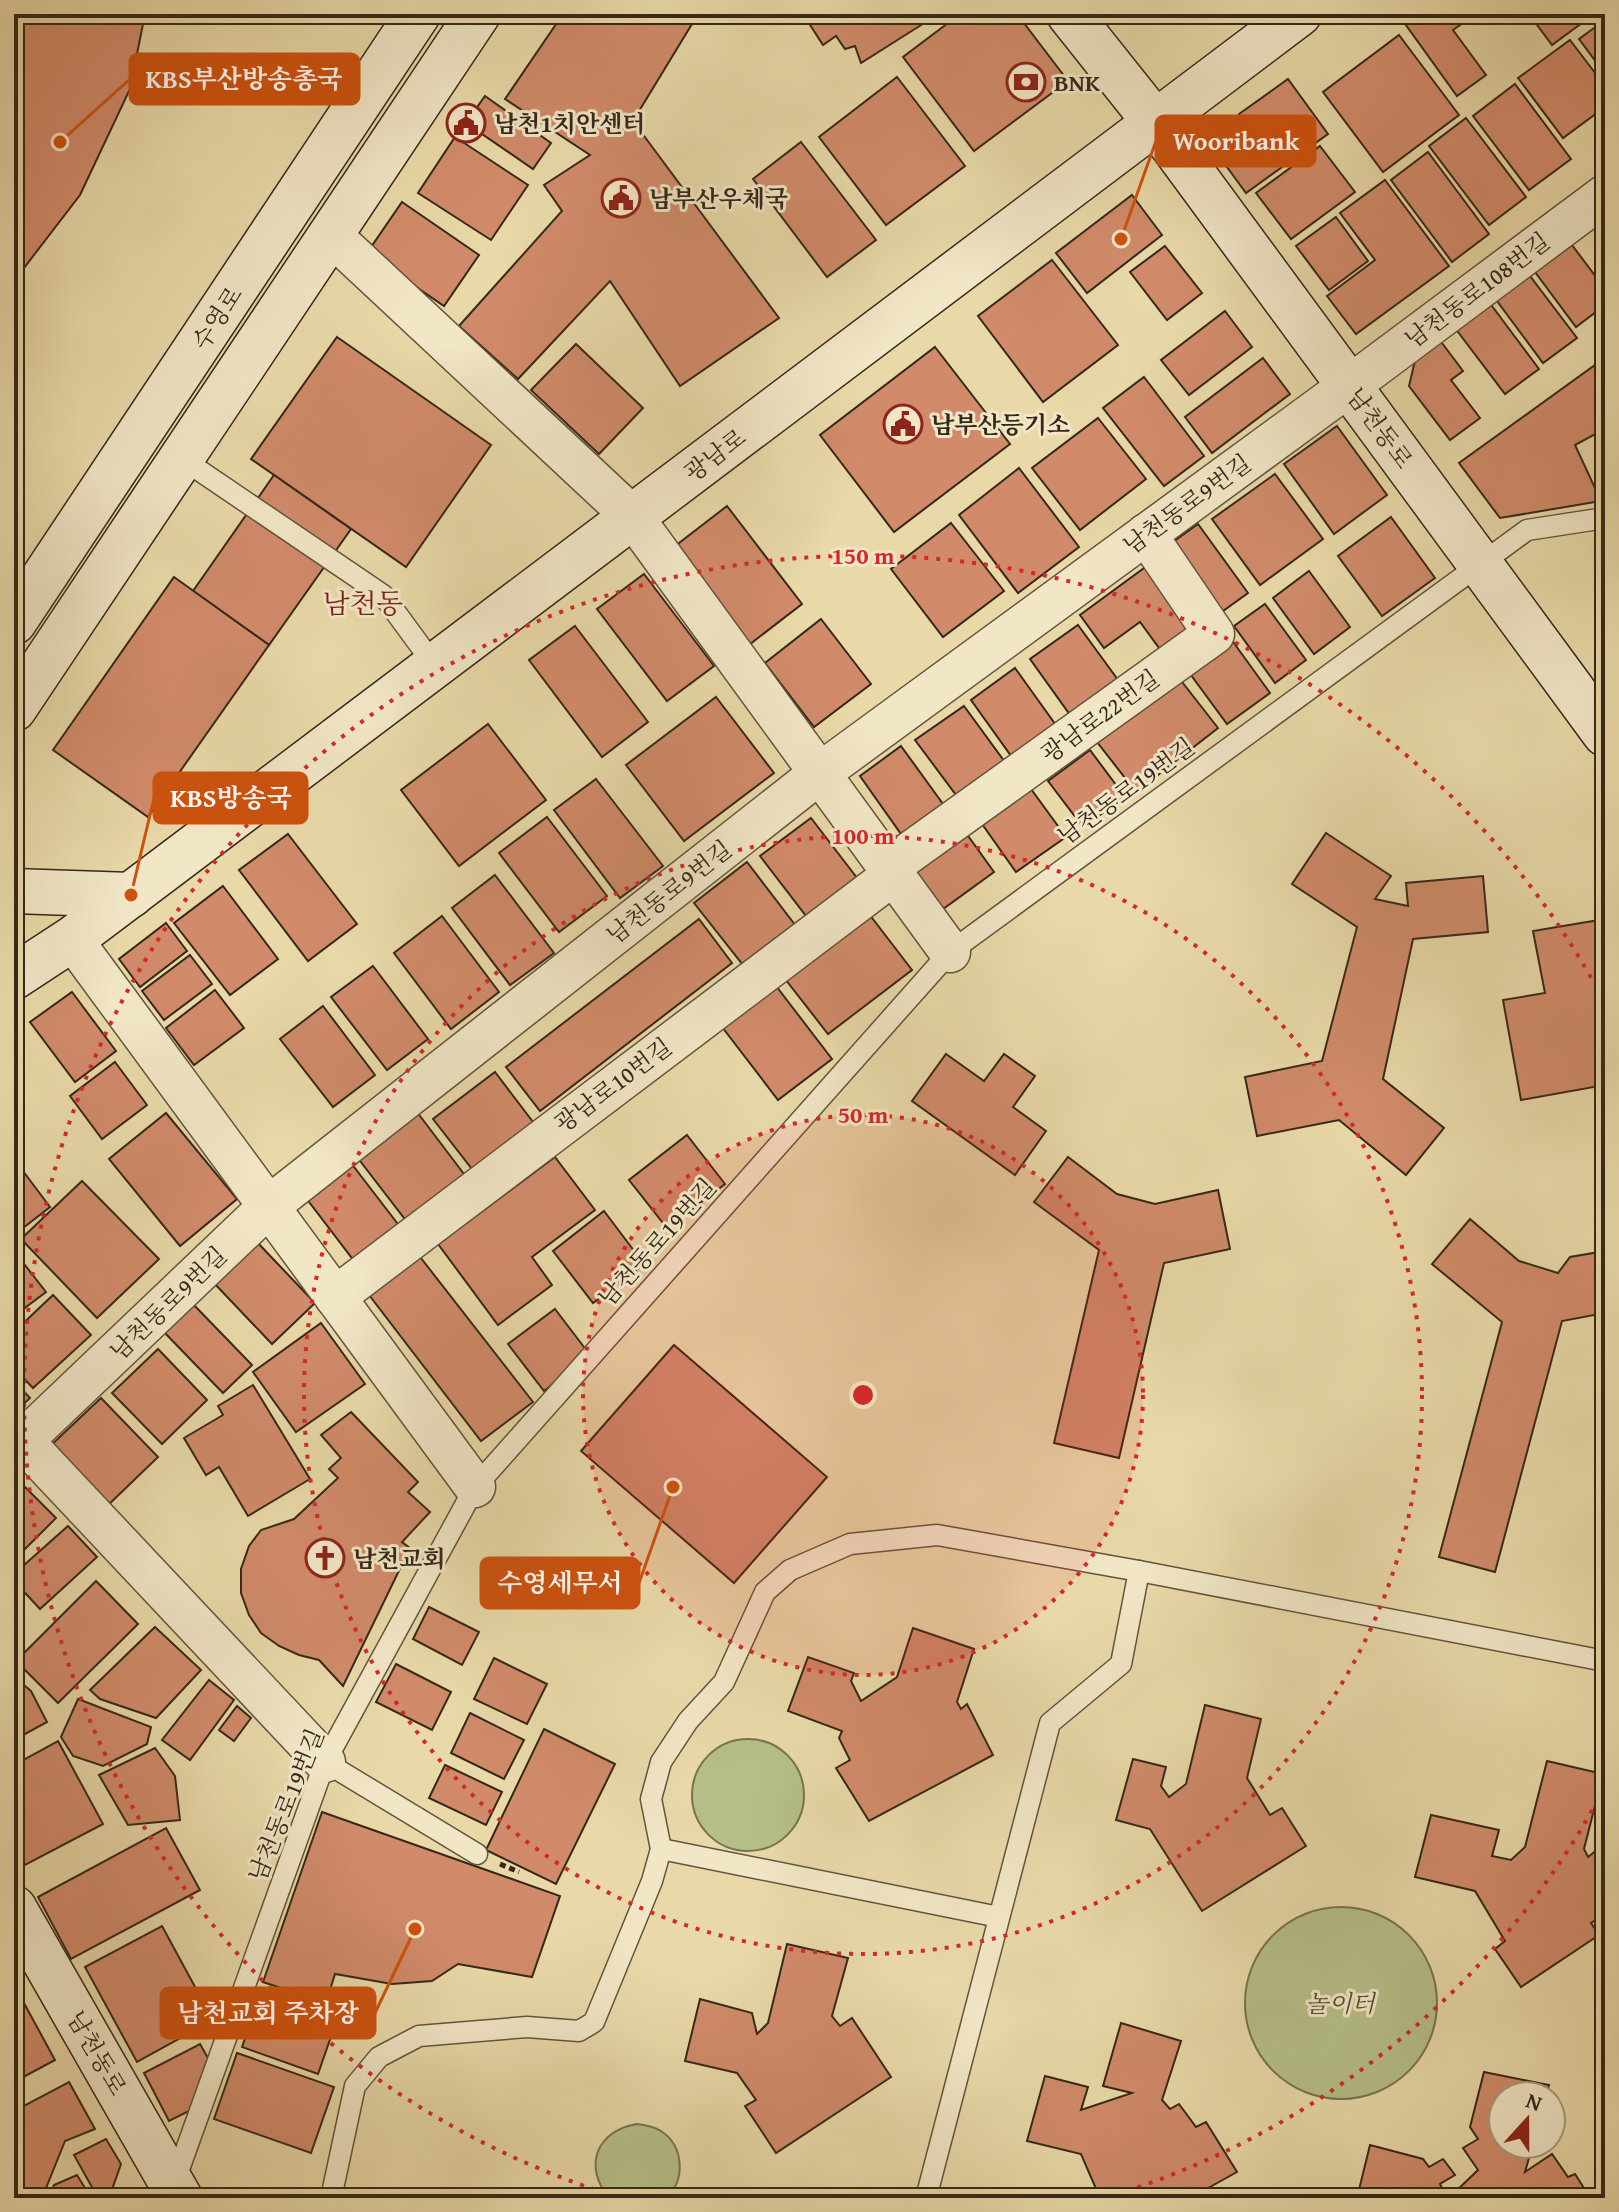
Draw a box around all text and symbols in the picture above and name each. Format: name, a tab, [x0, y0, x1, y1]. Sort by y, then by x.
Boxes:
callout: KBS부산방송총국	[130, 54, 359, 104]
text: KBS부산방송총국	[146, 59, 342, 98]
bank icon: BNK	[1005, 61, 1047, 103]
place label: BNK	[1054, 65, 1101, 100]
public building icon: 남천1치안센터	[445, 102, 487, 144]
place label: 남천1치안센터	[494, 106, 646, 141]
callout: Wooribank	[1156, 116, 1315, 166]
text: Wooribank	[1173, 121, 1299, 160]
public building icon: 남부산우체국	[600, 177, 642, 219]
place label: 남부산우체국	[649, 181, 788, 216]
street label: 남천동로108번길	[1397, 224, 1557, 356]
street label: 수영로	[183, 279, 251, 357]
street label: 남천동로	[1339, 380, 1421, 476]
public building icon: 남부산등기소	[882, 403, 924, 445]
place label: 남부산등기소	[931, 407, 1070, 442]
street label: 광남로	[677, 420, 753, 490]
street label: 남천동로9번길	[1116, 446, 1258, 562]
text: 150 m	[831, 538, 895, 573]
district label: 남천동	[322, 582, 404, 623]
street label: 광남로22번길	[1033, 661, 1167, 771]
street label: 남천동로19번길	[1050, 729, 1202, 853]
callout: KBS방송국	[154, 773, 307, 823]
text: KBS방송국	[170, 778, 292, 817]
text: 100 m	[831, 818, 895, 853]
street label: 남천동로9번길	[599, 832, 739, 952]
street label: 광남로10번길	[547, 1029, 679, 1141]
text: 50 m	[838, 1097, 889, 1132]
street label: 남천동로19번길	[590, 1170, 724, 1314]
street label: 남천동로9번길	[102, 1238, 234, 1368]
centre of rings	[849, 1381, 877, 1409]
church icon: 남천교회	[304, 1537, 346, 1579]
place label: 남천교회	[353, 1541, 446, 1576]
callout: 수영세무서	[481, 1558, 639, 1608]
text: 수영세무서	[497, 1563, 623, 1602]
street label: 남천동로19번길	[239, 1723, 333, 1887]
park label: 놀이터	[1305, 1986, 1377, 2021]
callout: 남천교회 주차장	[161, 1988, 375, 2038]
text: 남천교회 주차장	[177, 1993, 360, 2032]
street label: 남천동로	[59, 2004, 135, 2102]
north arrow	[1487, 2080, 1567, 2160]
text: N	[1522, 2084, 1547, 2119]

